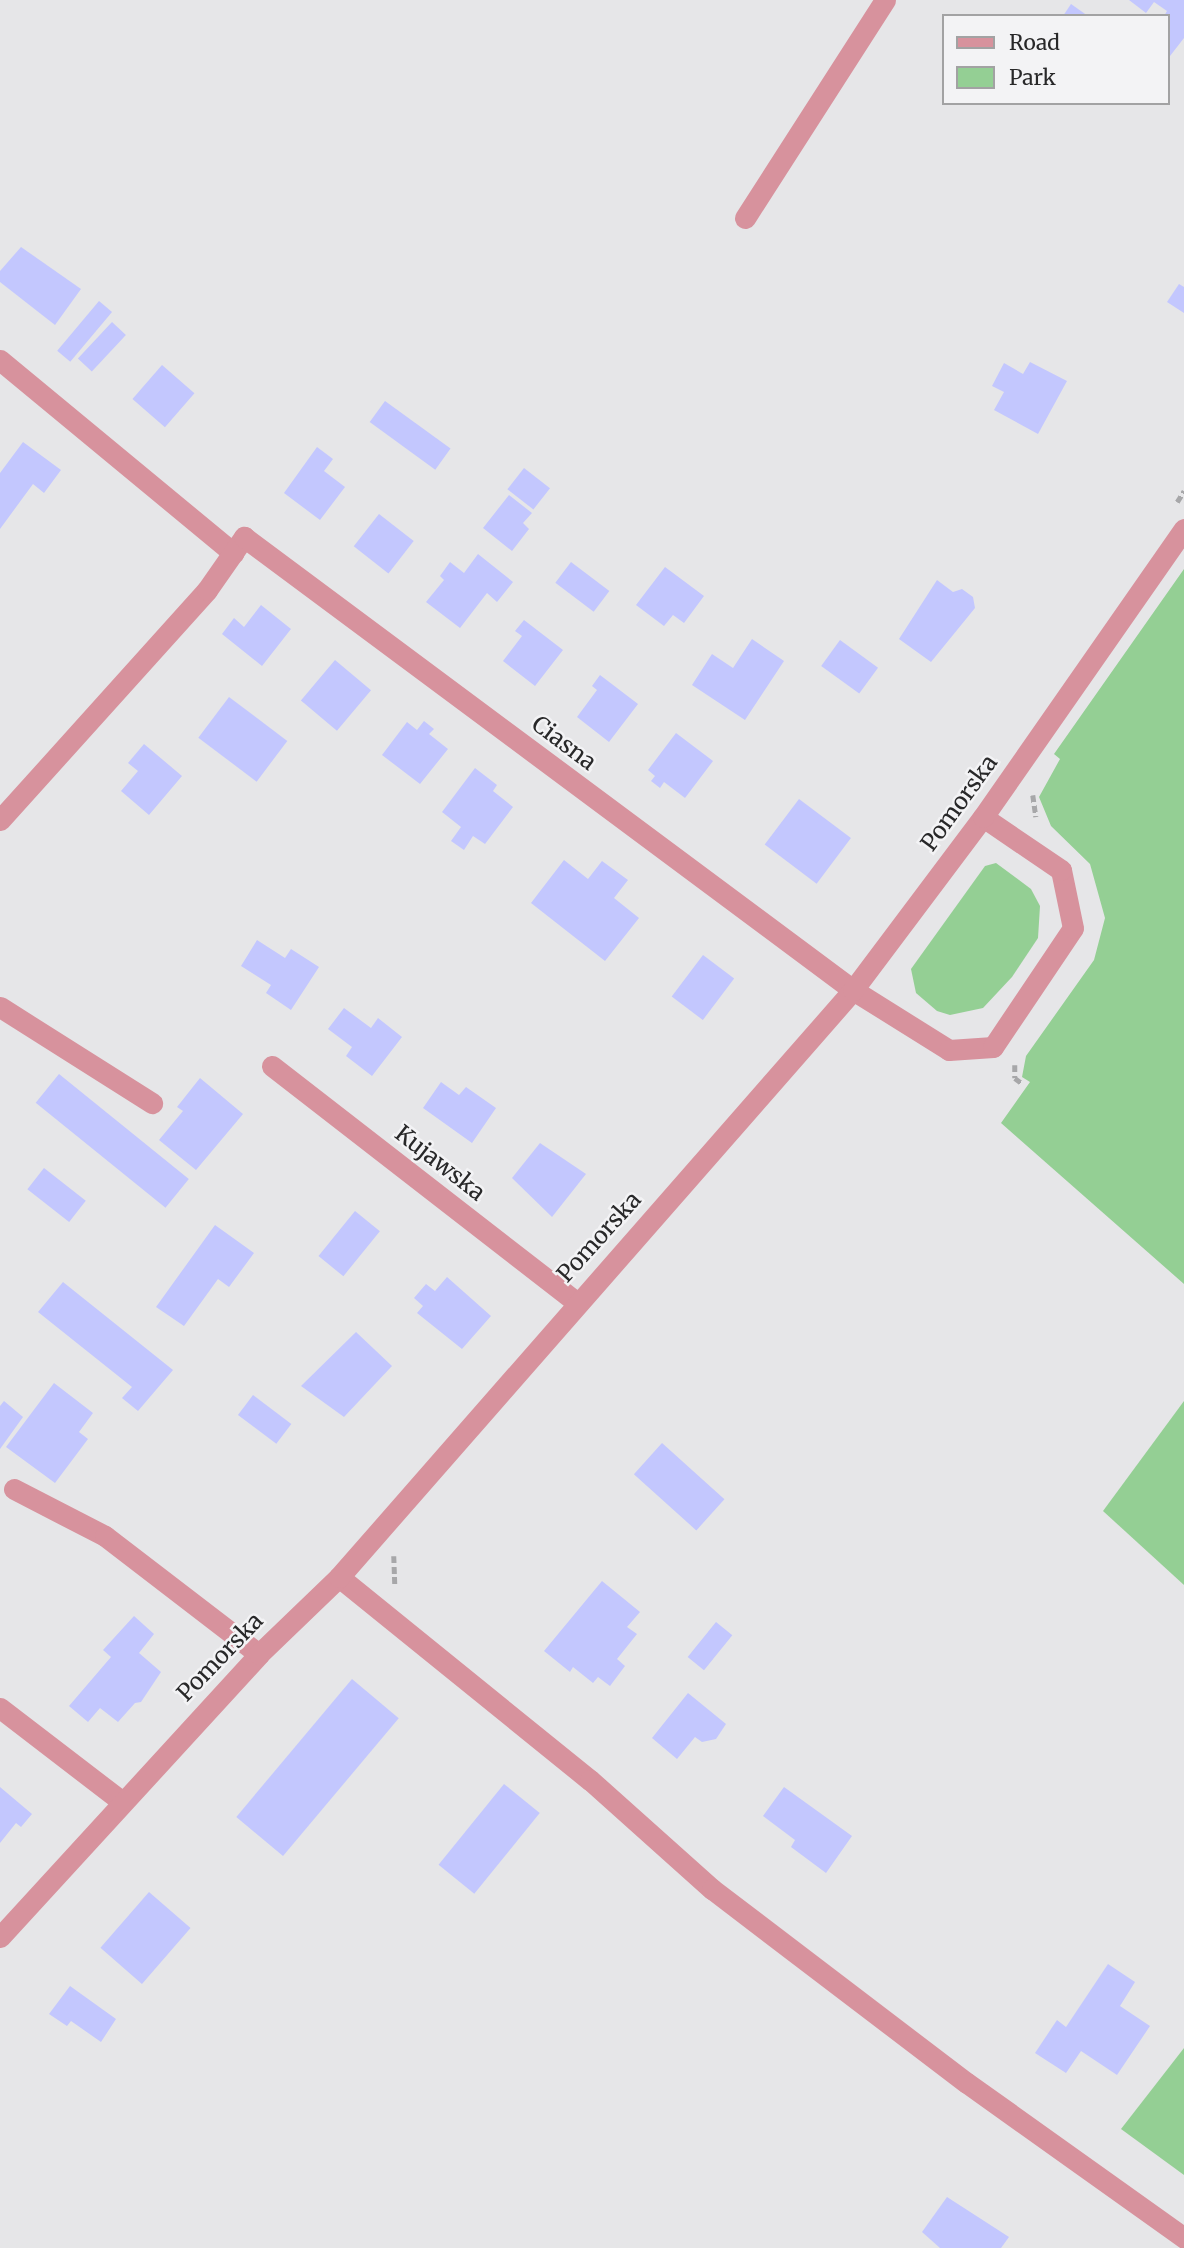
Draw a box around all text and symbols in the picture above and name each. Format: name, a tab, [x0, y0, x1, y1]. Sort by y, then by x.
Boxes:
legend	[942, 14, 1170, 105]
text: Road	[1009, 29, 1060, 56]
text: Park	[1009, 64, 1056, 91]
street label: Ciasna	[526, 710, 602, 776]
street label: Pomorska	[915, 750, 1003, 856]
street label: Kujawska	[390, 1119, 490, 1207]
street label: Pomorska	[551, 1186, 647, 1288]
street label: Pomorska	[171, 1607, 269, 1707]

